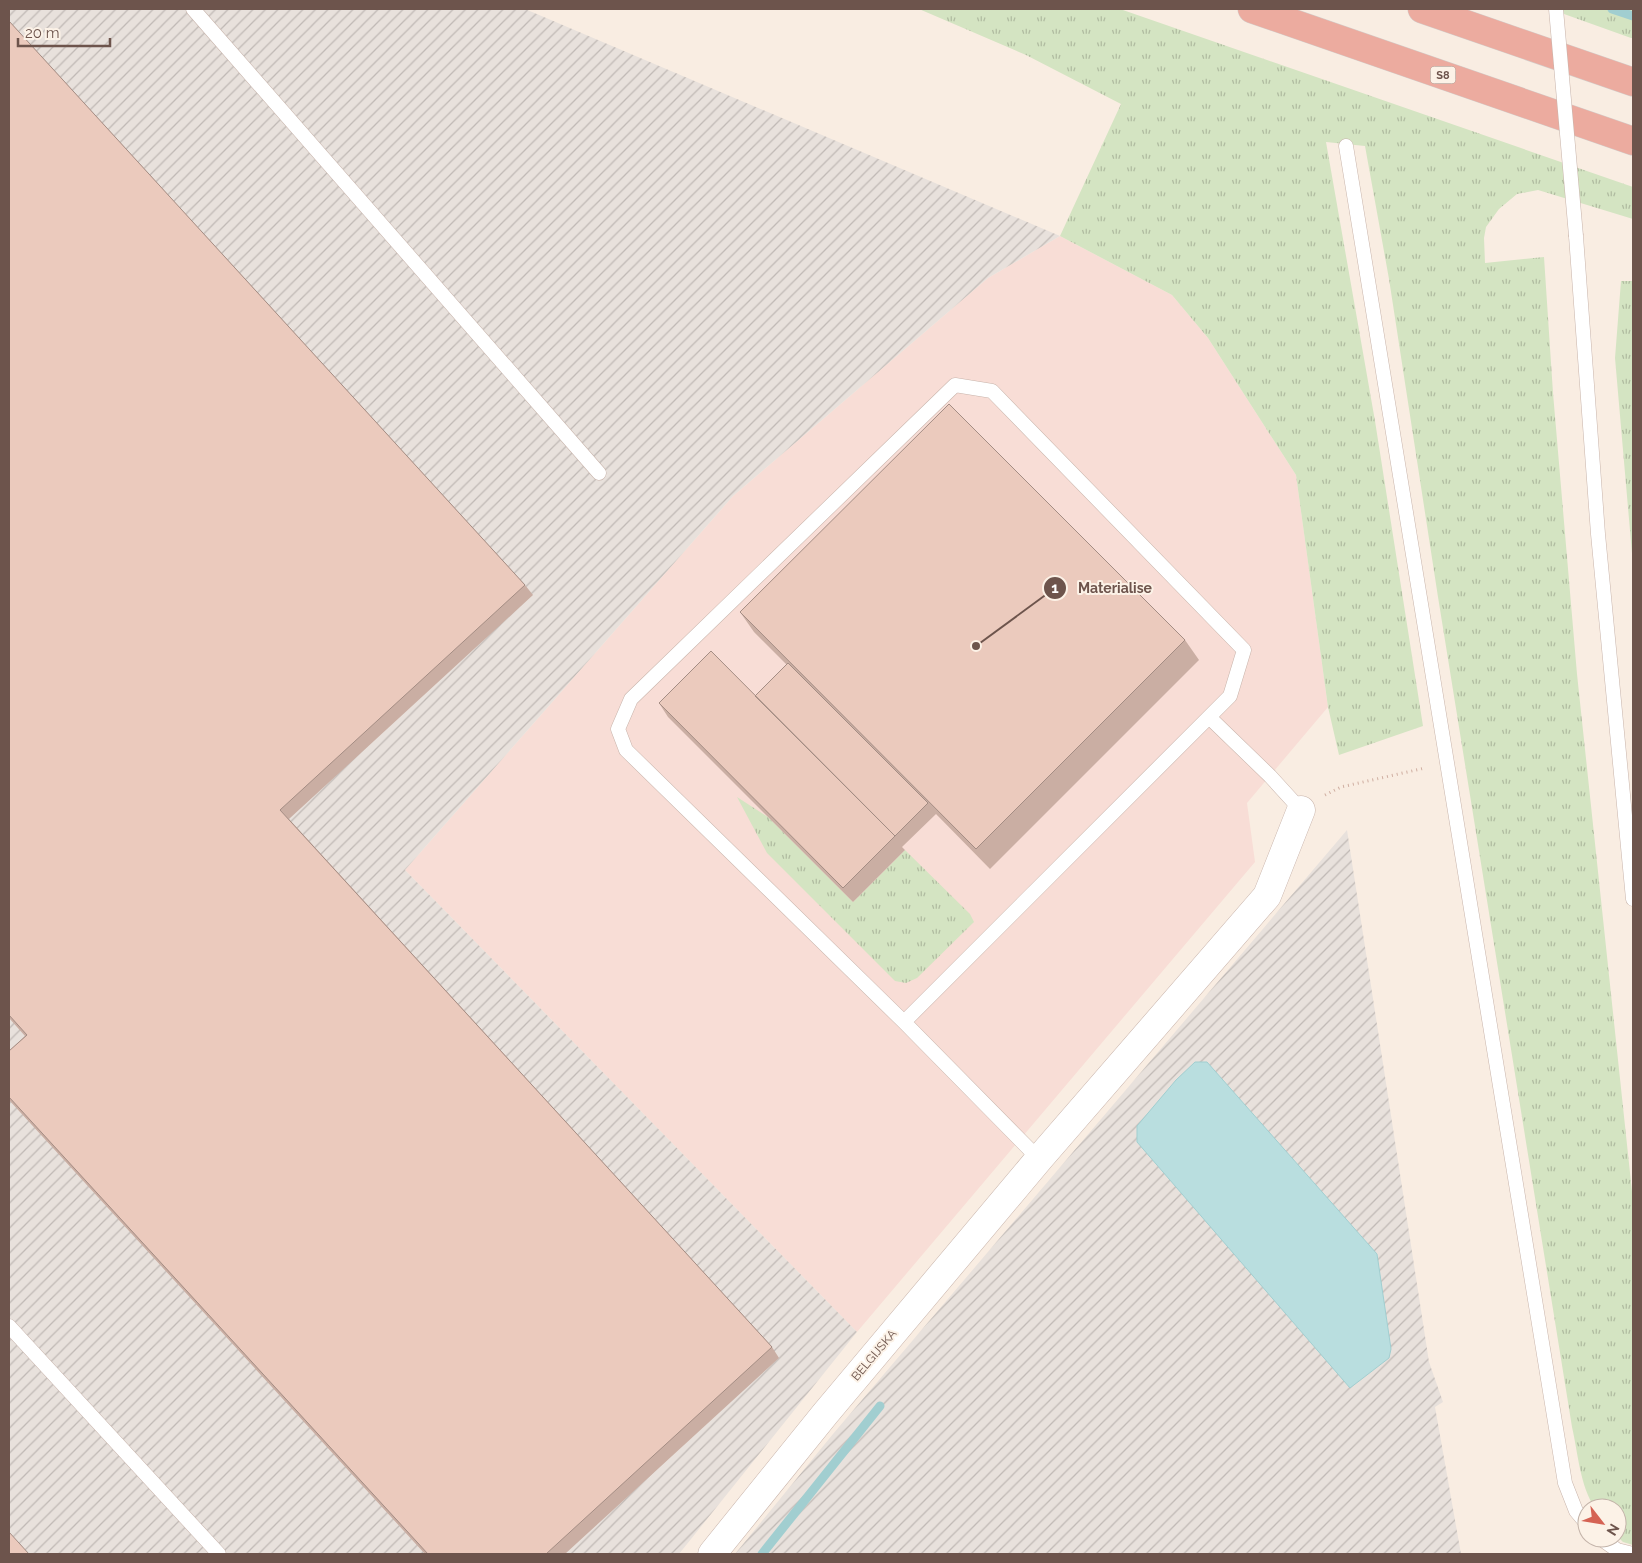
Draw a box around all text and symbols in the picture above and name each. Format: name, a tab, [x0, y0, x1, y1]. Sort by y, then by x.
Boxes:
scale bar	[18, 15, 110, 47]
text: 20 m	[25, 24, 60, 42]
road number: S8	[1430, 66, 1456, 84]
callout: Materialise	[1043, 573, 1162, 602]
text: 1	[1051, 579, 1059, 597]
text: Materialise	[1078, 580, 1153, 596]
street label: BELGIJSKA	[849, 1327, 899, 1383]
north arrow	[1577, 1498, 1627, 1548]
text: N	[1604, 1521, 1623, 1538]

